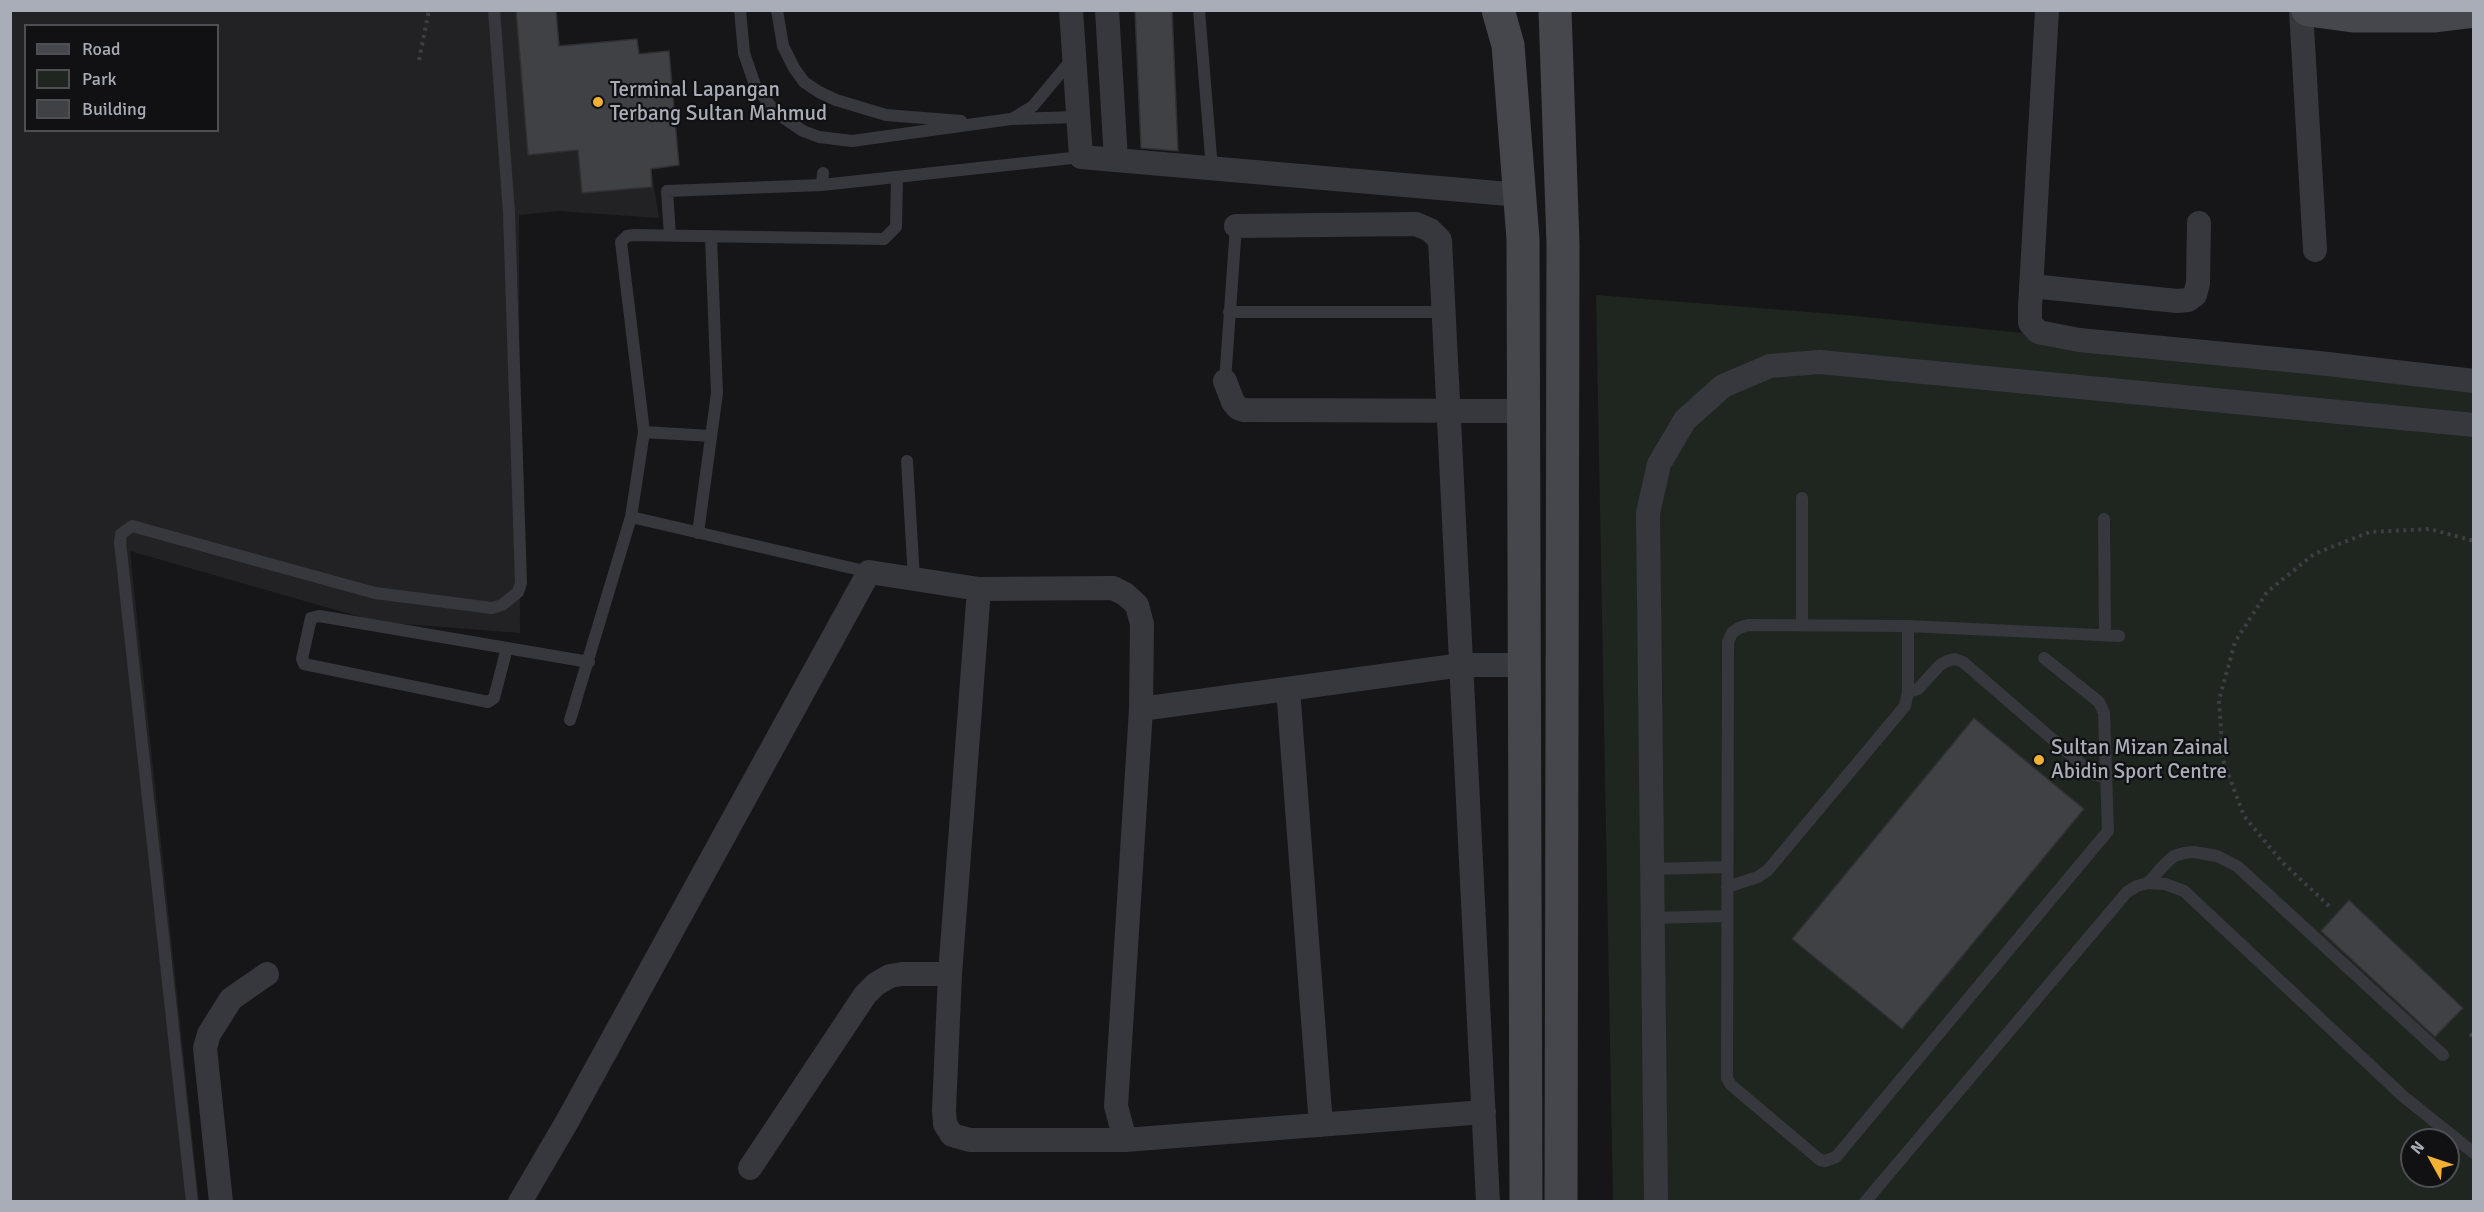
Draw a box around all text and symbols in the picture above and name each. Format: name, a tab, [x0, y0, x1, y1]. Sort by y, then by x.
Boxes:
legend	[24, 24, 219, 132]
text: Road	[82, 38, 121, 60]
text: Park	[82, 68, 117, 90]
place label: Terminal Lapangan Terbang Sultan Mahmud	[610, 77, 827, 127]
marker: Terminal Lapangan Terbang Sultan Mahmud	[591, 95, 605, 109]
text: Building	[82, 98, 146, 120]
place label: Sultan Mizan Zainal Abidin Sport Centre	[2051, 735, 2229, 785]
marker: Sultan Mizan Zainal Abidin Sport Centre	[2032, 753, 2046, 767]
north arrow	[2400, 1128, 2460, 1188]
text: N	[2406, 1137, 2429, 1158]

